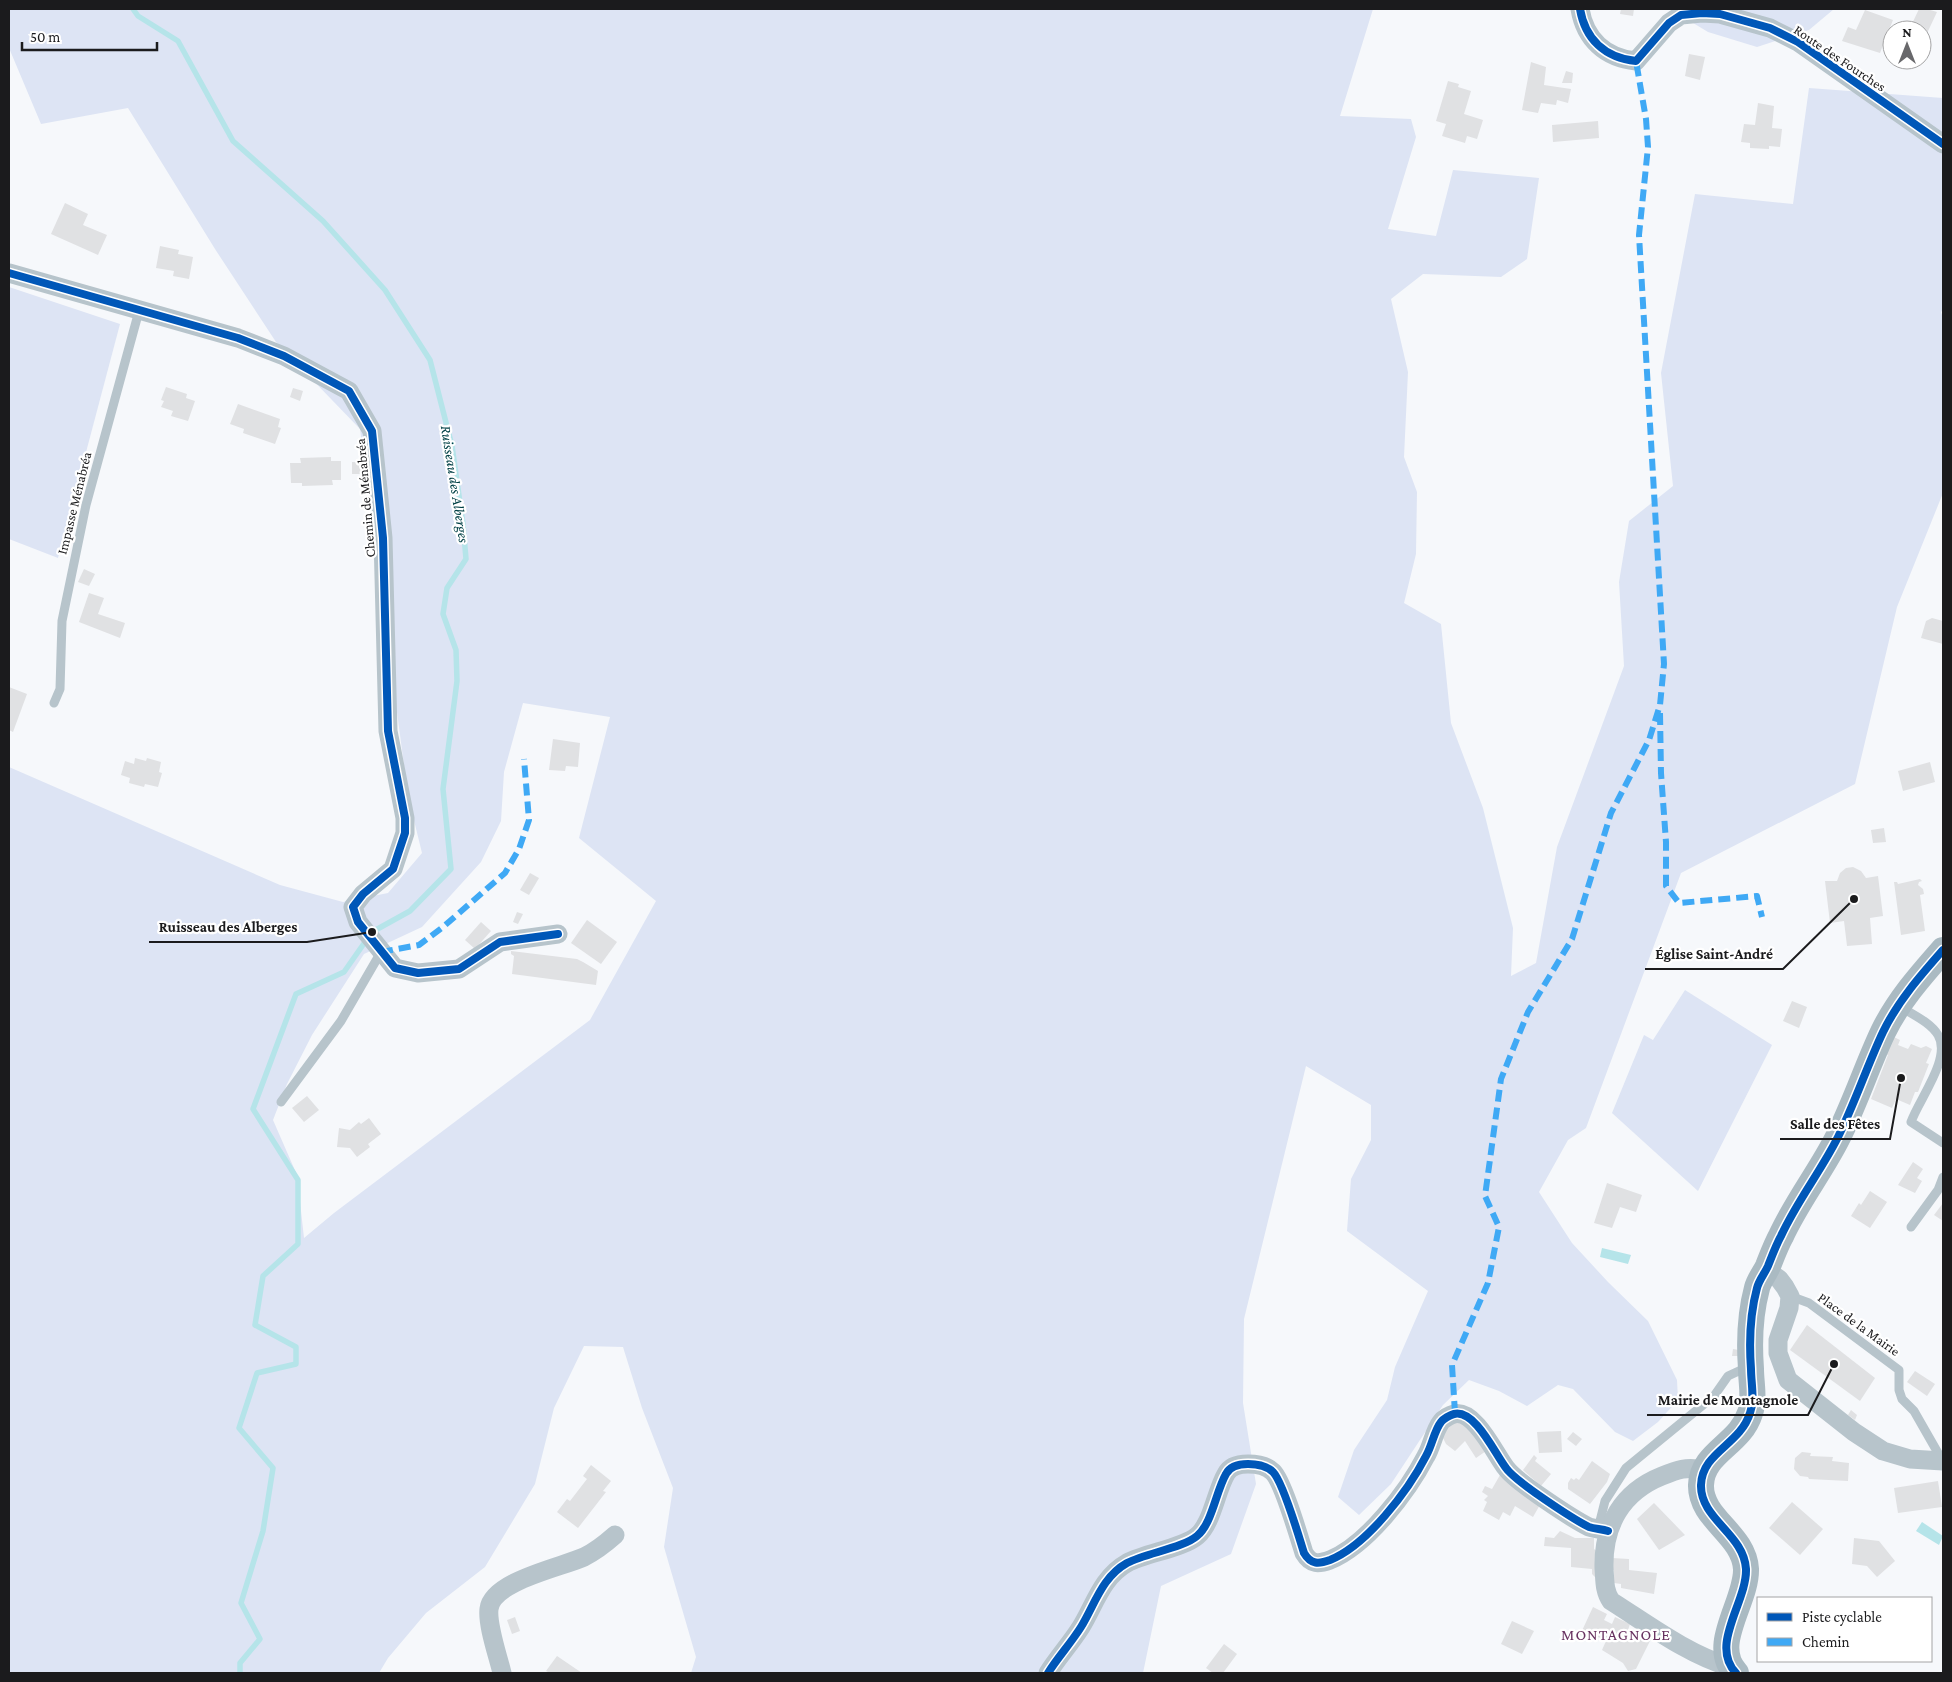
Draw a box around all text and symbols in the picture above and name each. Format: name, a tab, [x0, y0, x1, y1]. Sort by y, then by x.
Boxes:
scale bar	[22, 20, 158, 52]
north arrow	[1882, 20, 1932, 70]
street label: Route des Fourches	[1791, 21, 1889, 95]
text: N	[1902, 24, 1912, 40]
text: 50 m	[30, 29, 60, 45]
water label: Ruisseau des Alberges	[437, 424, 472, 544]
street label: Chemin de Ménabréa	[352, 437, 378, 558]
street label: Impasse Ménabréa	[53, 449, 95, 556]
callout: Ruisseau des Alberges	[149, 912, 307, 942]
text: Ruisseau des Alberges	[159, 919, 297, 935]
callout: Église Saint-André	[1645, 939, 1783, 969]
text: Église Saint-André	[1655, 946, 1773, 962]
callout: Salle des Fêtes	[1780, 1109, 1890, 1139]
text: Salle des Fêtes	[1790, 1116, 1880, 1132]
street label: Place de la Mairie	[1815, 1289, 1903, 1359]
callout: Mairie de Montagnole	[1647, 1385, 1808, 1415]
text: Mairie de Montagnole	[1658, 1392, 1798, 1408]
legend	[1757, 1597, 1932, 1662]
text: Piste cyclable	[1802, 1609, 1882, 1626]
district label: MONTAGNOLE	[1561, 1626, 1671, 1643]
text: Chemin	[1802, 1634, 1850, 1650]

